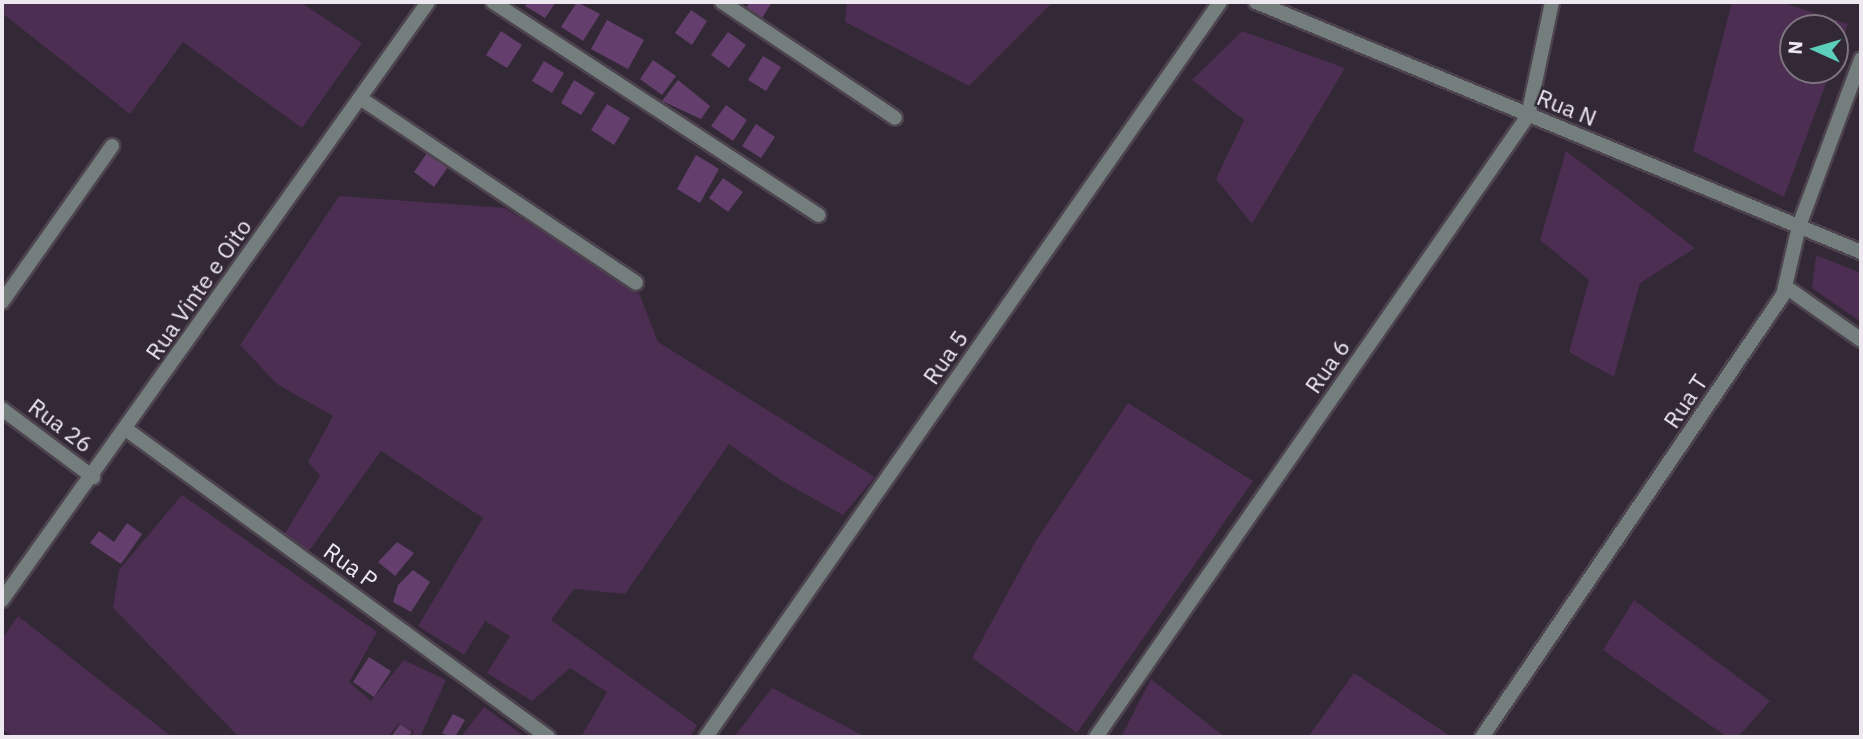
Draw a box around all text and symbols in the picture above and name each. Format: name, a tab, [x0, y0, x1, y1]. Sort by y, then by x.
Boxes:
north arrow	[1779, 14, 1849, 84]
text: N	[1783, 40, 1807, 55]
street label: Rua N	[1533, 83, 1601, 131]
street label: Rua Vinte e Oito	[139, 213, 257, 365]
street label: Rua 5	[917, 325, 973, 389]
street label: Rua 6	[1299, 334, 1355, 398]
street label: Rua T	[1657, 369, 1713, 433]
street label: Rua 26	[24, 392, 98, 458]
street label: Rua P	[319, 536, 383, 594]

